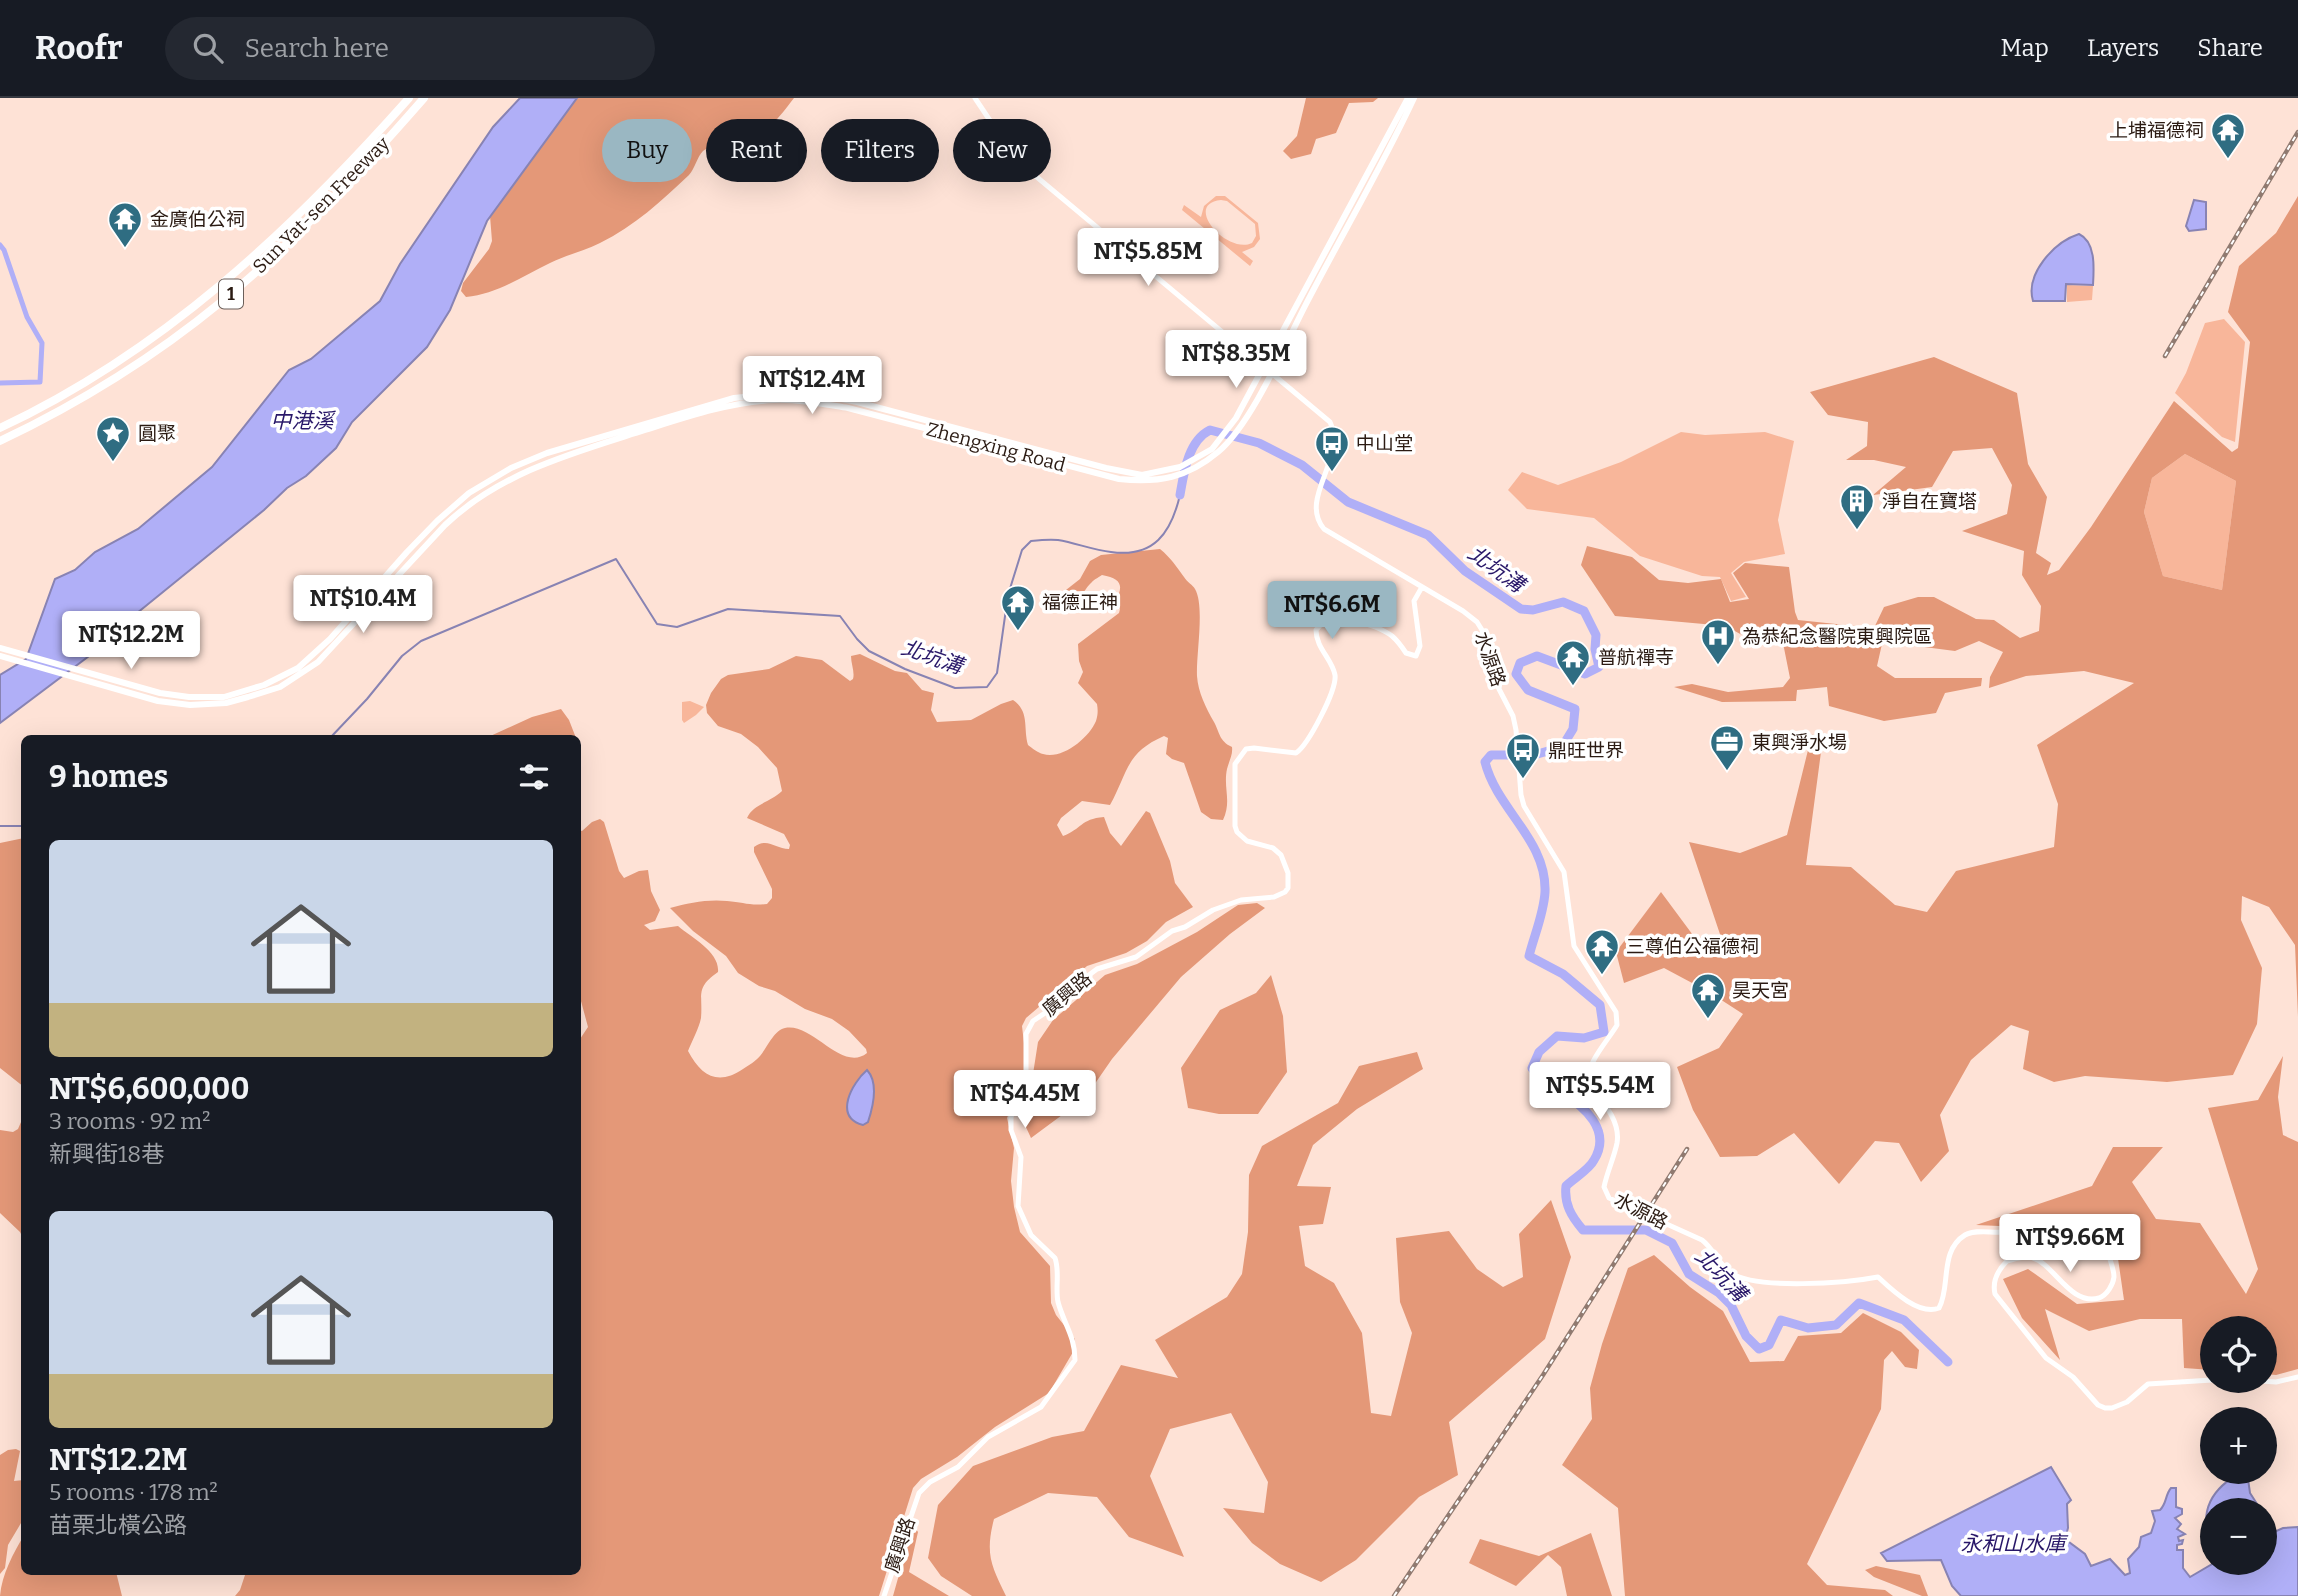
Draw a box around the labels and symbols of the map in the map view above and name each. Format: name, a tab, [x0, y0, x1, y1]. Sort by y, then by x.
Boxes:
temple icon: 上埔福德祠	[2209, 111, 2247, 160]
place label: 上埔福德祠	[2109, 119, 2204, 142]
street label: Sun Yat-sen Freeway	[248, 131, 395, 278]
temple icon: 金廣伯公祠	[106, 200, 144, 249]
place label: 金廣伯公祠	[150, 208, 245, 231]
pin: NT$5.85M	[1076, 228, 1220, 288]
road number: 1	[219, 280, 243, 308]
pin: NT$8.35M	[1164, 330, 1308, 390]
pin: NT$12.4M	[740, 356, 884, 416]
water label: 中港溪	[271, 408, 336, 434]
place icon: 圓聚	[94, 414, 132, 463]
street label: Zhengxing Road	[924, 417, 1068, 477]
place label: 圓聚	[138, 422, 176, 445]
bus stop icon: 中山堂	[1313, 424, 1351, 473]
place label: 中山堂	[1356, 432, 1413, 455]
building icon: 淨自在寶塔	[1838, 482, 1876, 531]
place label: 淨自在寶塔	[1882, 490, 1977, 513]
water label: 北坑溝	[1463, 540, 1532, 600]
pin: NT$10.4M	[291, 575, 435, 635]
pin: NT$6.6M	[1267, 582, 1397, 641]
temple icon: 福德正神	[999, 583, 1037, 632]
place label: 福德正神	[1042, 591, 1118, 614]
pin: NT$12.2M	[59, 612, 203, 671]
hospital icon: 為恭紀念醫院東興院區	[1699, 617, 1737, 666]
place label: 為恭紀念醫院東興院區	[1742, 625, 1932, 648]
street label: 水源路	[1470, 628, 1510, 690]
water label: 北坑溝	[898, 634, 969, 681]
temple icon: 普航禪寺	[1554, 638, 1592, 687]
place label: 普航禪寺	[1598, 646, 1674, 669]
office icon: 東興淨水場	[1708, 723, 1746, 772]
bus stop icon: 鼎旺世界	[1504, 731, 1542, 780]
place label: 東興淨水場	[1752, 731, 1847, 754]
place label: 鼎旺世界	[1548, 739, 1624, 762]
temple icon: 三尊伯公福德祠	[1583, 927, 1621, 976]
place label: 三尊伯公福德祠	[1626, 935, 1759, 958]
street label: 廣興路	[1038, 967, 1096, 1021]
temple icon: 昊天宮	[1689, 971, 1727, 1020]
place label: 昊天宮	[1732, 979, 1789, 1002]
pin: NT$5.54M	[1528, 1062, 1672, 1122]
pin: NT$4.45M	[953, 1070, 1097, 1130]
street label: 水源路	[1610, 1188, 1672, 1234]
pin: NT$9.66M	[1998, 1214, 2142, 1274]
water label: 北坑溝	[1690, 1243, 1754, 1309]
street label: 廣興路	[880, 1514, 920, 1576]
water label: 永和山水庫	[1961, 1531, 2068, 1557]

